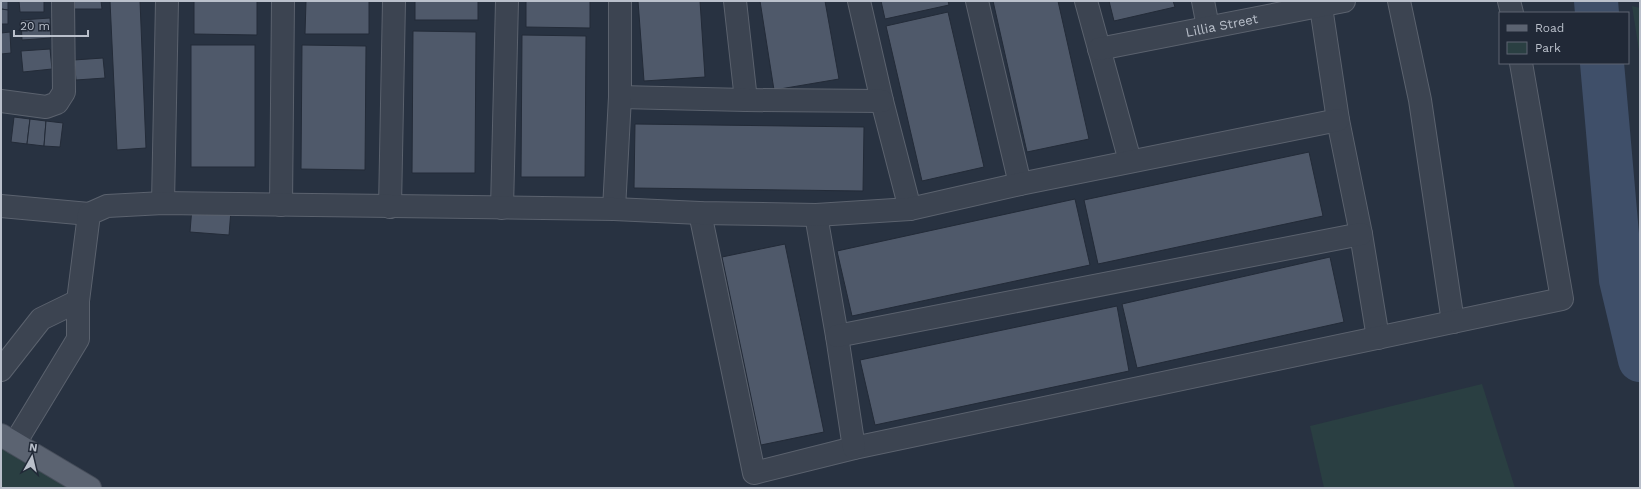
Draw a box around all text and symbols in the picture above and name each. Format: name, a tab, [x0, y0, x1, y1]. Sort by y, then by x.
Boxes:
street label: Lillia Street	[1184, 11, 1260, 40]
scale bar	[14, 12, 88, 38]
legend	[1499, 12, 1629, 64]
text: 20 m	[20, 19, 50, 33]
text: Road	[1535, 21, 1564, 35]
text: Park	[1535, 41, 1561, 55]
north arrow	[12, 437, 52, 477]
text: N	[28, 441, 38, 455]

